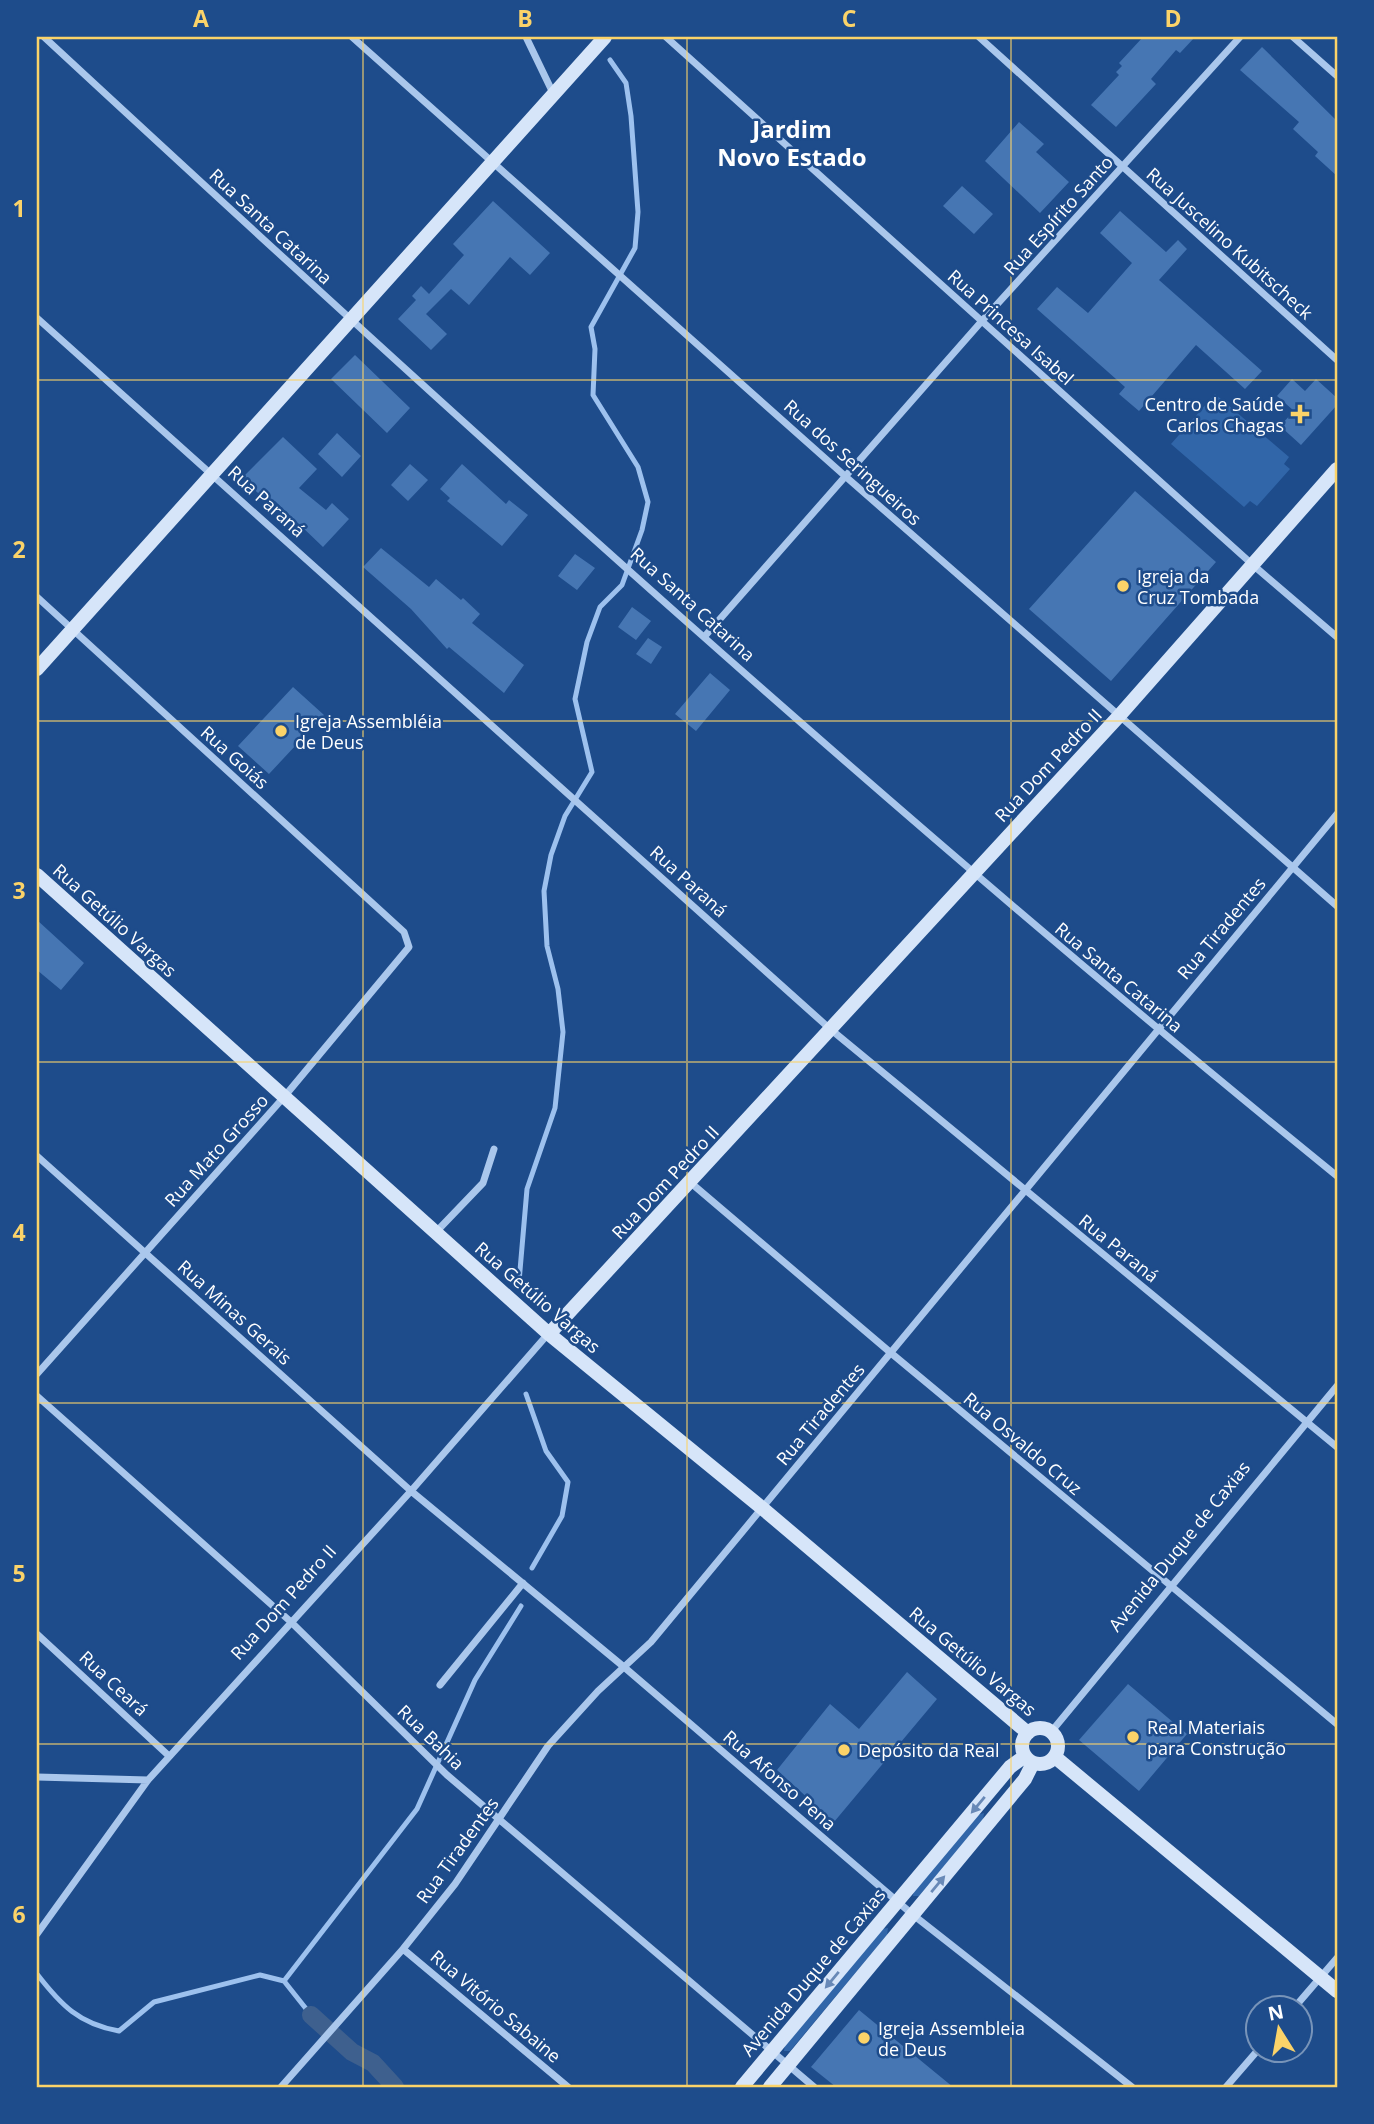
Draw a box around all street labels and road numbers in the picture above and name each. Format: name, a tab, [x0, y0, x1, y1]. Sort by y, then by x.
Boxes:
street label: Rua Espírito Santo	[998, 150, 1118, 280]
street label: Rua Juscelino Kubitscheck	[1142, 162, 1319, 325]
street label: Rua Santa Catarina	[204, 163, 338, 289]
street label: Rua Princesa Isabel	[943, 264, 1079, 390]
street label: Rua dos Seringueiros	[779, 394, 927, 530]
street label: Rua Paraná	[223, 460, 311, 542]
street label: Rua Santa Catarina	[626, 542, 760, 666]
street label: Rua Dom Pedro II	[989, 703, 1107, 827]
street label: Rua Goiás	[196, 720, 274, 794]
street label: Rua Paraná	[645, 840, 733, 922]
street label: Rua Getúlio Vargas	[48, 858, 182, 982]
street label: Rua Tiradentes	[1171, 872, 1271, 984]
street label: Rua Santa Catarina	[1050, 917, 1188, 1037]
street label: Rua Mato Grosso	[159, 1088, 273, 1212]
street label: Rua Dom Pedro II	[606, 1120, 724, 1244]
street label: Rua Paraná	[1074, 1208, 1164, 1288]
street label: Rua Getúlio Vargas	[470, 1236, 606, 1358]
street label: Rua Minas Gerais	[173, 1254, 297, 1370]
street label: Rua Tiradentes	[770, 1358, 870, 1470]
street label: Rua Osvaldo Cruz	[959, 1386, 1087, 1500]
street label: Avenida Duque de Caxias	[1103, 1456, 1255, 1636]
street label: Rua Dom Pedro II	[225, 1539, 341, 1665]
street label: Rua Getúlio Vargas	[905, 1601, 1041, 1721]
street label: Rua Ceará	[74, 1645, 154, 1721]
street label: Rua Bahia	[392, 1699, 470, 1775]
street label: Rua Afonso Pena	[718, 1724, 842, 1836]
street label: Rua Tiradentes	[410, 1792, 504, 1908]
street label: Avenida Duque de Caxias	[736, 1883, 890, 2061]
street label: Rua Vitório Sabaine	[426, 1944, 566, 2068]

